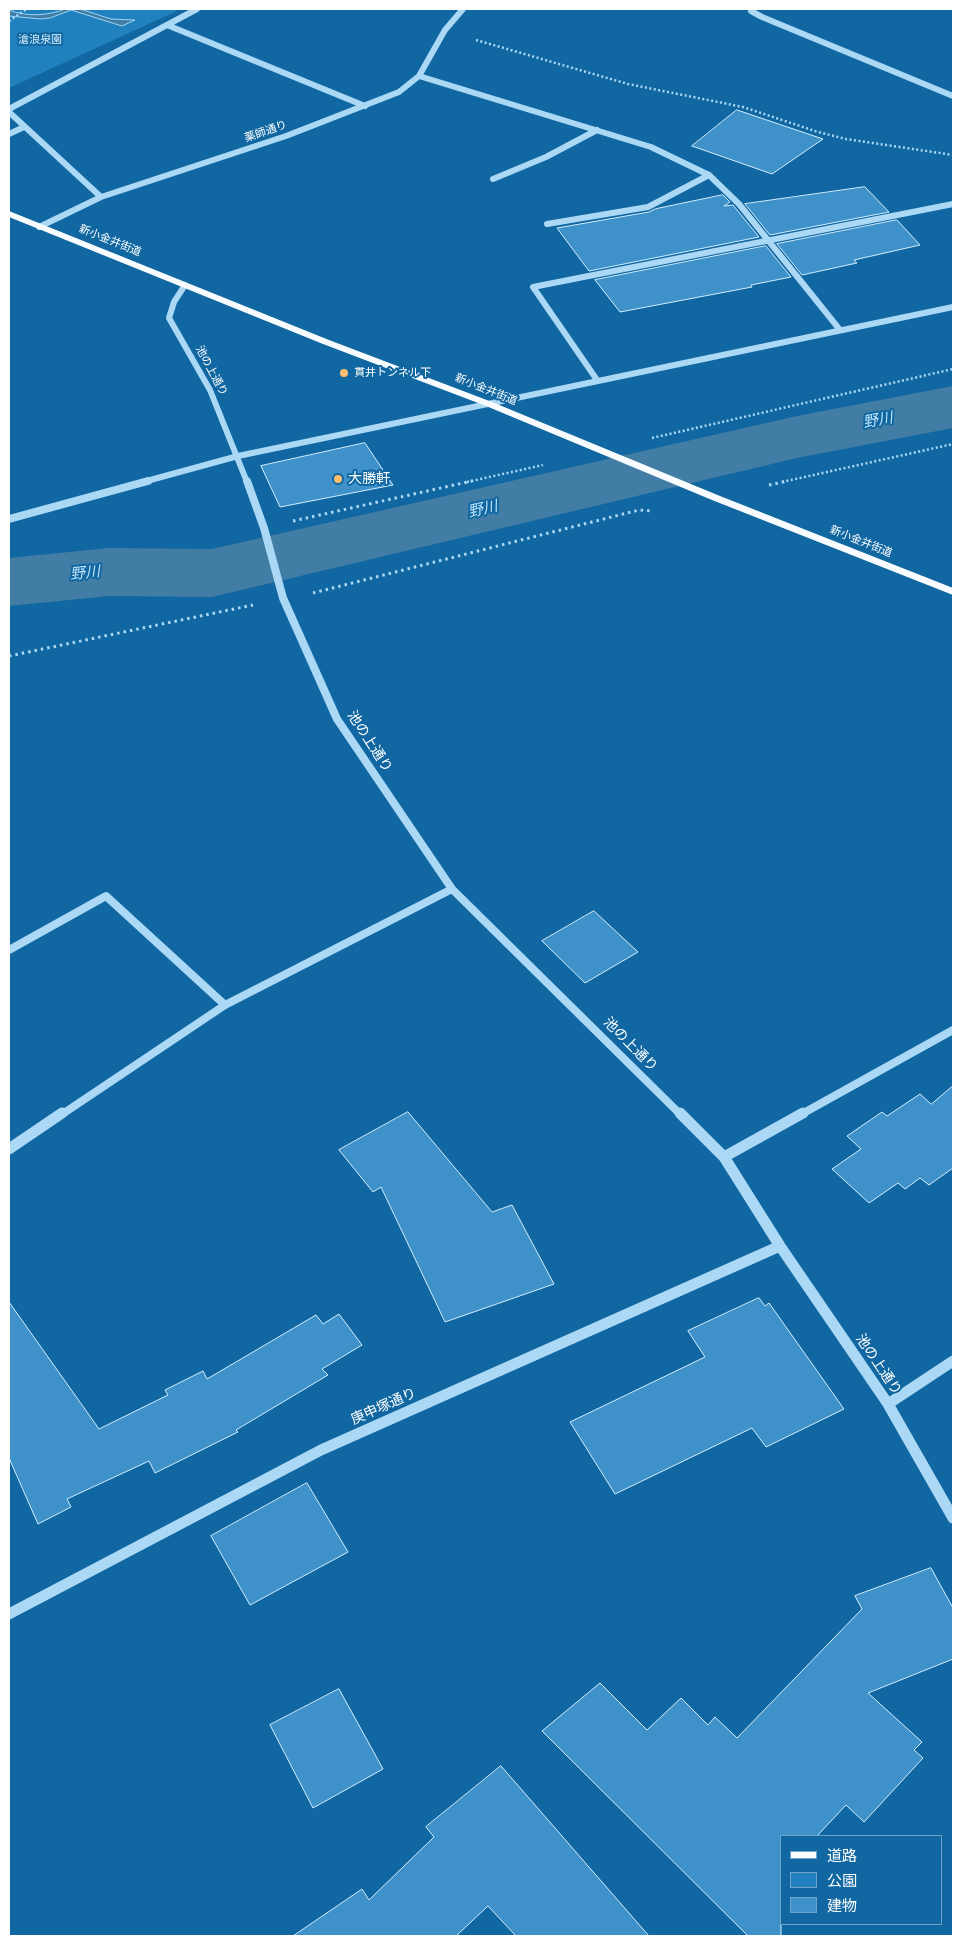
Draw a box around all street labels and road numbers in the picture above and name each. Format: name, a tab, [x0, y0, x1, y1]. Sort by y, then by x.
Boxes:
street label: 薬師通り	[243, 119, 289, 145]
street label: 新小金井街道	[77, 223, 143, 259]
street label: 池の上通り	[192, 344, 230, 398]
street label: 新小金井街道	[453, 372, 519, 408]
street label: 新小金井街道	[828, 524, 894, 560]
street label: 池の上通り	[343, 708, 395, 776]
street label: 池の上通り	[599, 1014, 661, 1076]
street label: 池の上通り	[851, 1331, 905, 1399]
street label: 庚申塚通り	[349, 1385, 419, 1429]

